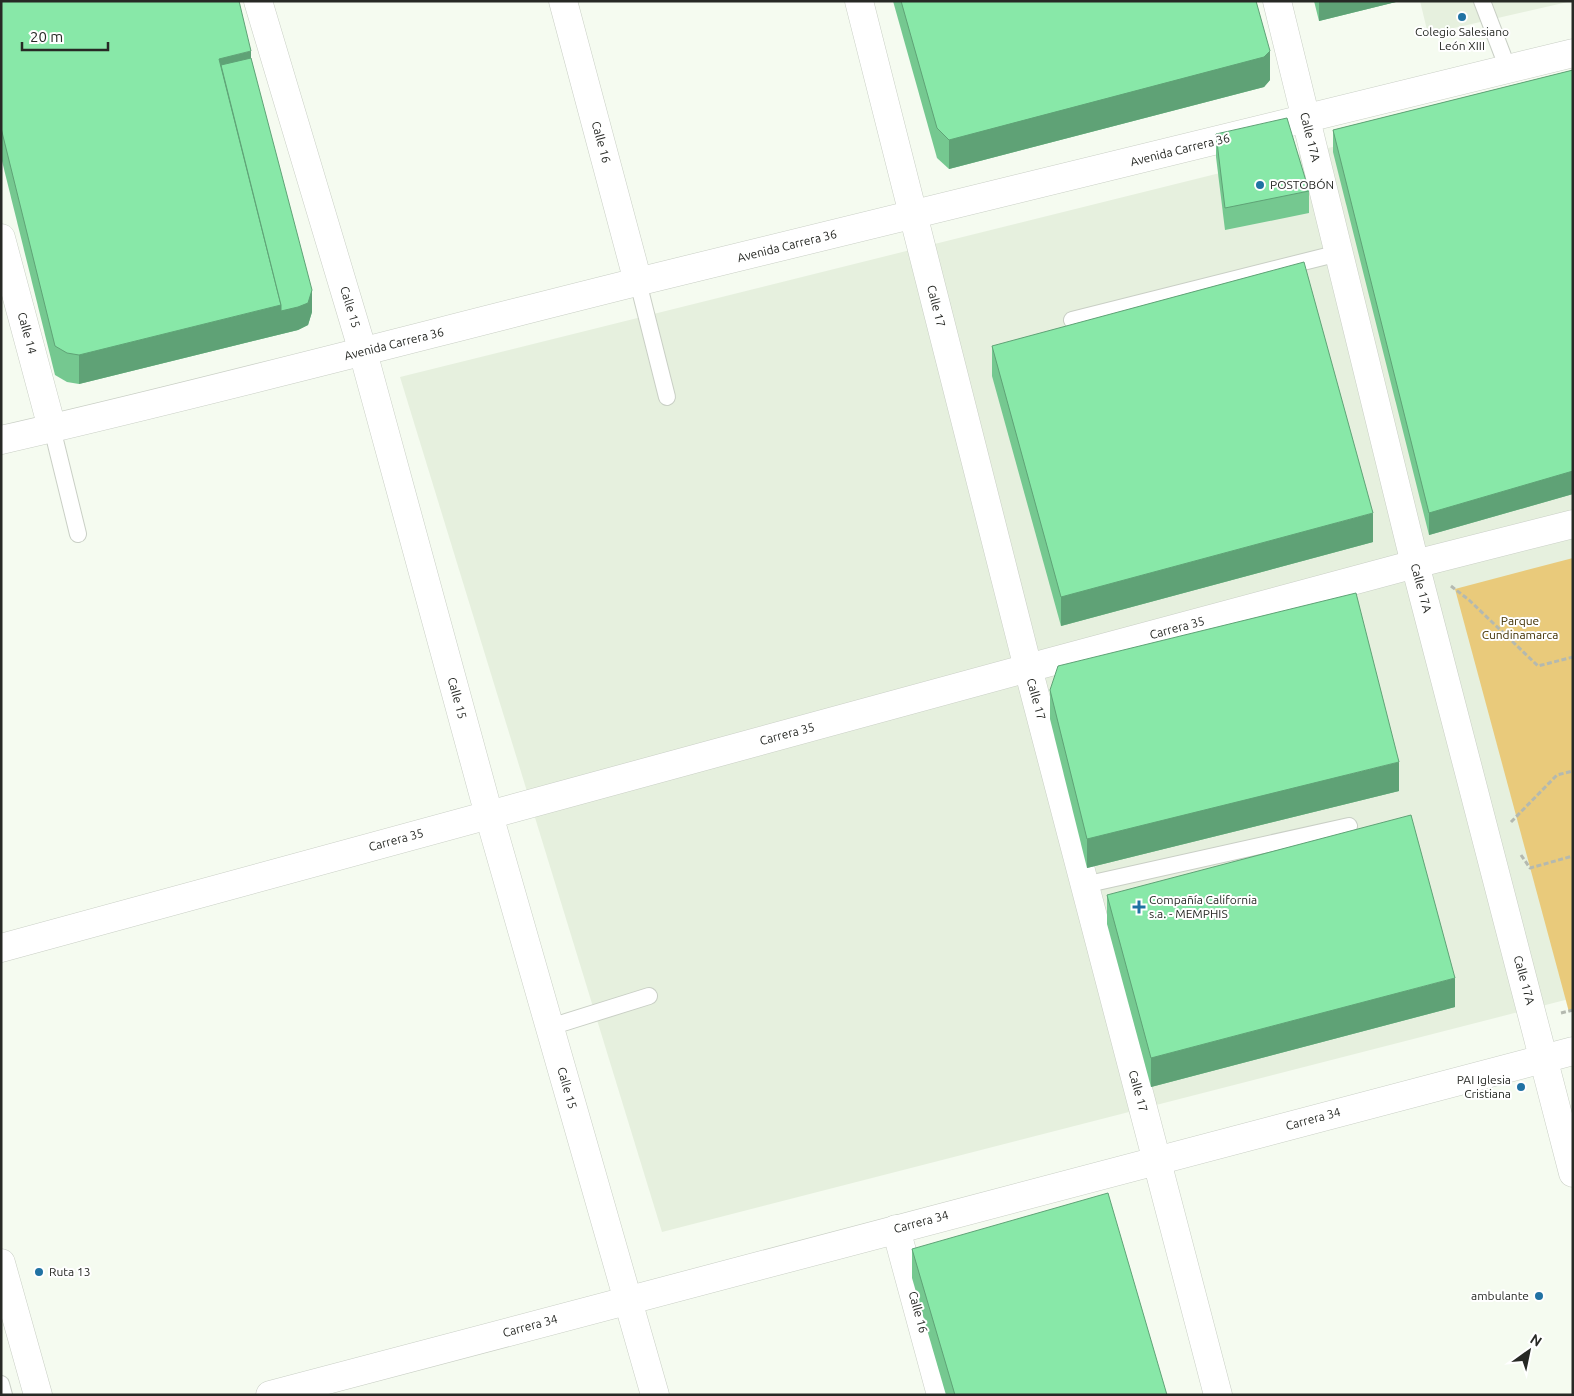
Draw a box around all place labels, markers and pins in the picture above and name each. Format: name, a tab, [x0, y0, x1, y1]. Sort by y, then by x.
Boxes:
marker: Colegio Salesiano León XIII	[1456, 11, 1468, 23]
place label: Colegio Salesiano León XIII	[1415, 25, 1509, 52]
place label: POSTOBÓN	[1270, 178, 1334, 191]
marker: POSTOBÓN	[1254, 179, 1266, 191]
place label: Compañía California s.a. - MEMPHIS	[1149, 893, 1257, 920]
marker: Compañía California s.a. - MEMPHIS	[1133, 901, 1145, 913]
place label: PAI Iglesia Cristiana	[1457, 1073, 1511, 1100]
marker: PAI Iglesia Cristiana	[1515, 1081, 1527, 1093]
place label: Ruta 13	[49, 1265, 90, 1278]
marker: Ruta 13	[33, 1266, 45, 1278]
place label: ambulante	[1471, 1289, 1529, 1302]
marker: ambulante	[1533, 1290, 1545, 1302]

